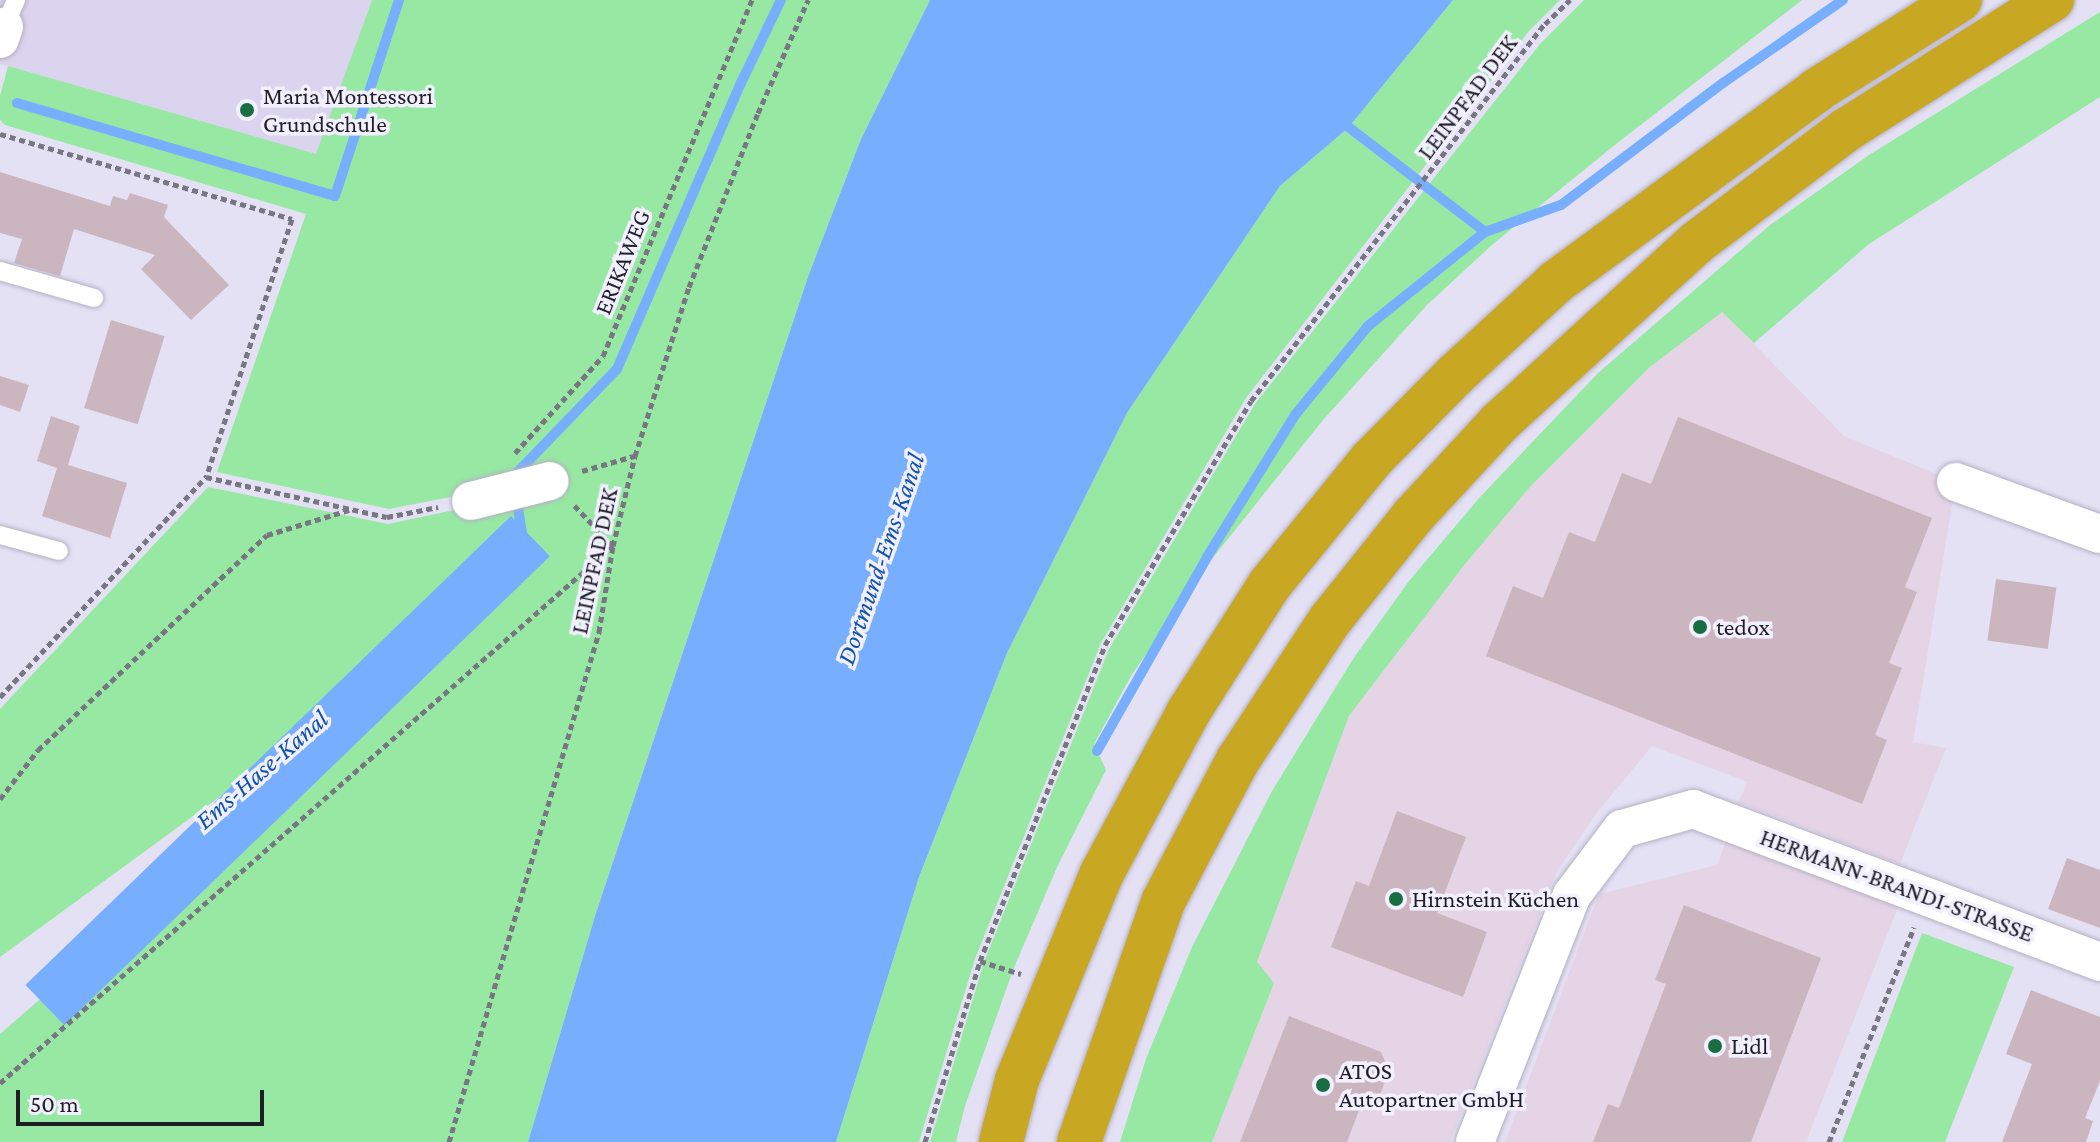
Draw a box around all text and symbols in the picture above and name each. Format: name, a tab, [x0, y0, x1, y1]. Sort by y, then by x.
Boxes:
street label: LEINPFAD DEK	[1411, 29, 1523, 165]
place label: Maria Montessori Grundschule	[263, 82, 433, 138]
marker: Maria Montessori Grundschule	[238, 101, 256, 119]
street label: ERIKAWEG	[588, 205, 656, 319]
water label: Dortmund-Ems-Kanal	[830, 449, 932, 669]
street label: LEINPFAD DEK	[564, 485, 624, 637]
place label: tedox	[1716, 613, 1770, 641]
marker: tedox	[1691, 618, 1709, 636]
water label: Ems-Hase-Kanal	[189, 704, 335, 836]
street label: HERMANN-BRANDI-STRASSE	[1756, 822, 2038, 948]
place label: Hirnstein Küchen	[1412, 885, 1579, 913]
marker: Hirnstein Küchen	[1387, 890, 1405, 908]
place label: Lidl	[1731, 1032, 1768, 1060]
marker: Lidl	[1706, 1037, 1724, 1055]
place label: ATOS Autopartner GmbH	[1339, 1057, 1524, 1113]
scale bar	[20, 1074, 268, 1124]
marker: ATOS Autopartner GmbH	[1314, 1076, 1332, 1094]
text: 50 m	[30, 1090, 79, 1117]

